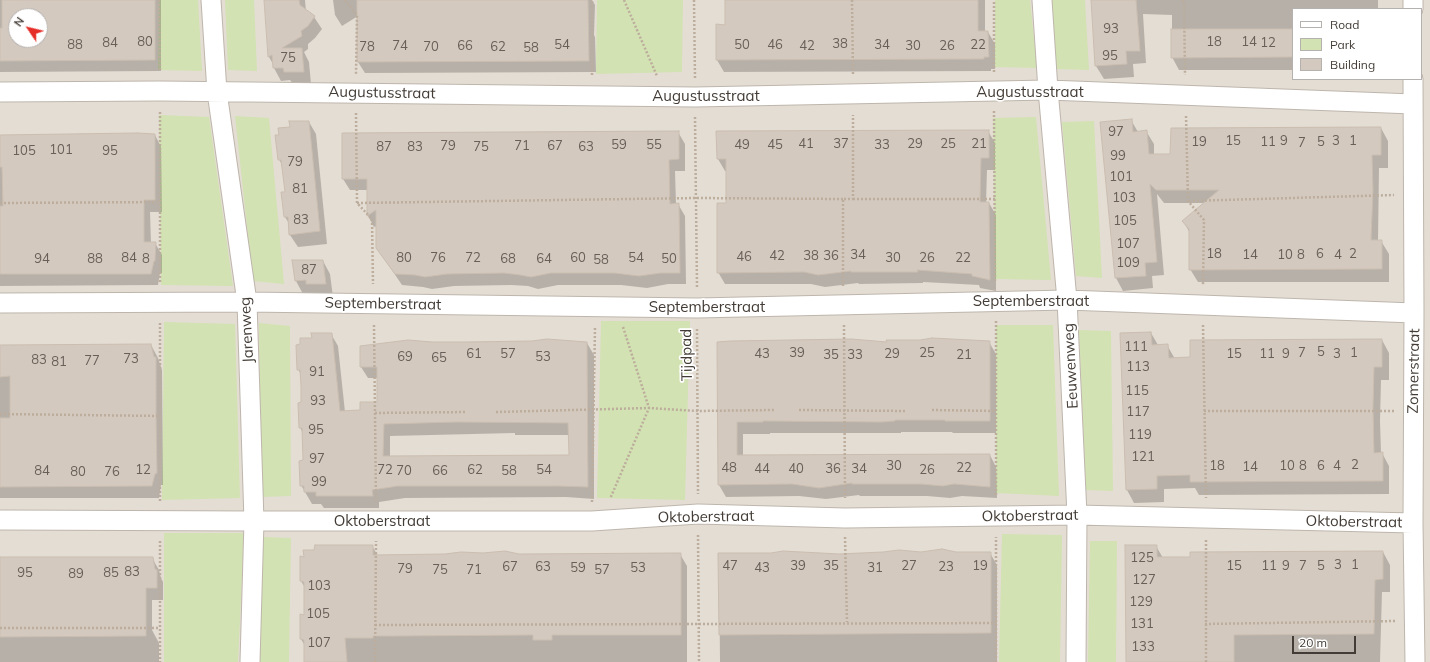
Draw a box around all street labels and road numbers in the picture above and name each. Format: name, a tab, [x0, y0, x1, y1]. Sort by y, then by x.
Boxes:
street label: Augustusstraat	[328, 83, 436, 103]
street label: Augustusstraat	[976, 83, 1084, 101]
street label: Augustusstraat	[652, 87, 760, 105]
street label: Septemberstraat	[973, 292, 1089, 310]
street label: Septemberstraat	[325, 294, 441, 314]
street label: Jarenweg	[236, 296, 258, 364]
street label: Septemberstraat	[649, 298, 765, 316]
street label: Eeuwenweg	[1060, 323, 1082, 409]
street label: Zomerstraat	[1404, 328, 1424, 414]
street label: Tijdpad	[678, 329, 696, 381]
street label: Oktoberstraat	[982, 506, 1078, 526]
street label: Oktoberstraat	[658, 507, 754, 527]
street label: Oktoberstraat	[334, 512, 430, 530]
street label: Oktoberstraat	[1306, 512, 1402, 532]

